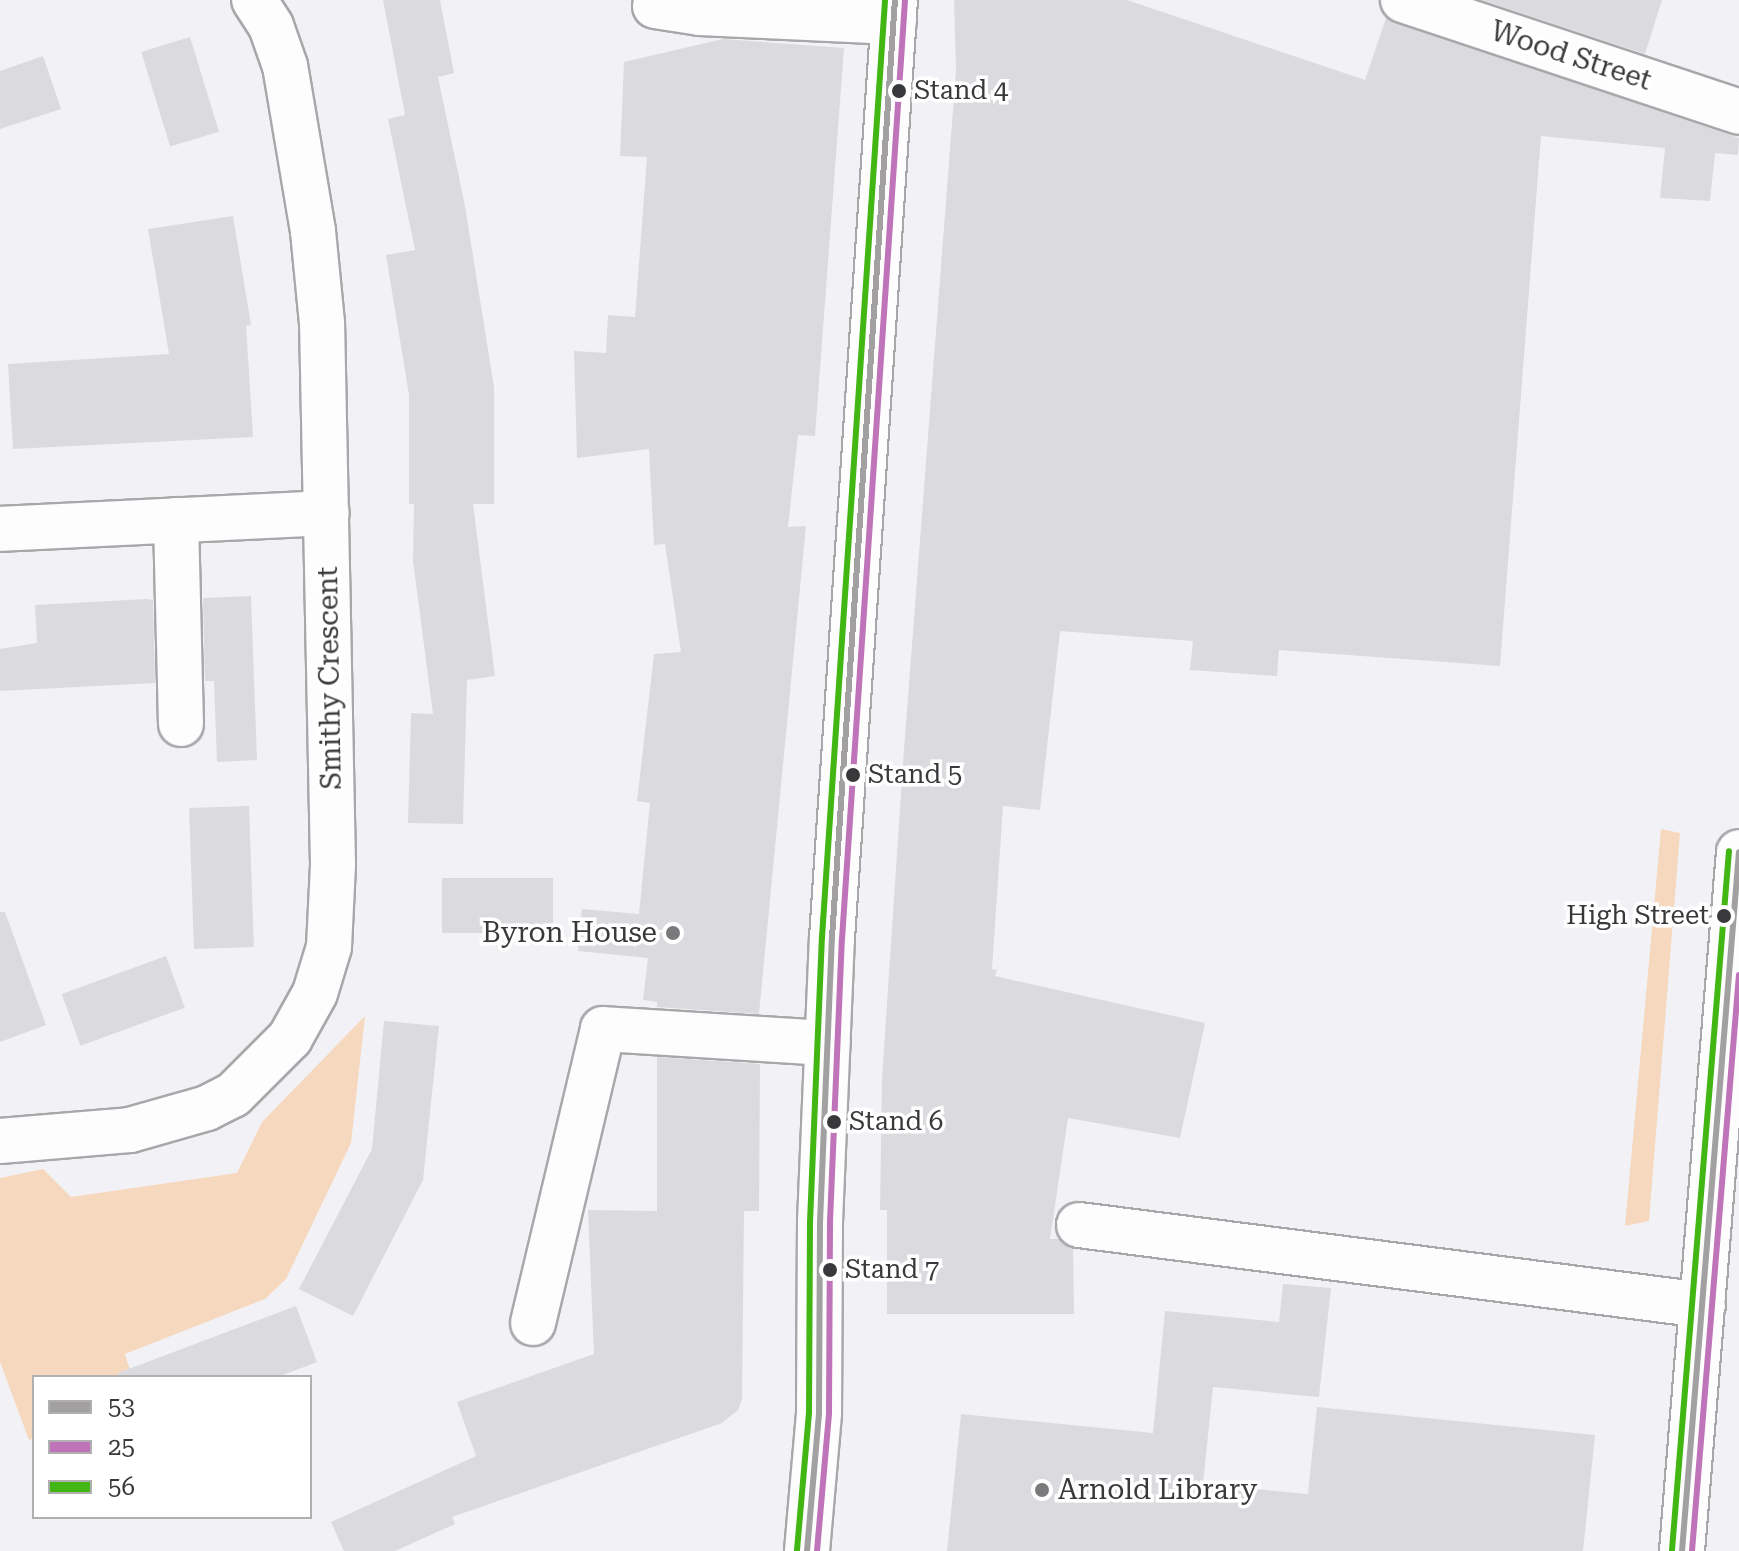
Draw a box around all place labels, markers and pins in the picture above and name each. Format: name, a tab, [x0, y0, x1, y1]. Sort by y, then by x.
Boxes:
place label: Stand 4	[914, 75, 1008, 107]
marker: Stand 4	[891, 83, 907, 99]
place label: Stand 5	[868, 759, 962, 791]
marker: Stand 5	[845, 767, 861, 783]
place label: High Street	[1566, 900, 1709, 932]
marker: High Street	[1716, 908, 1732, 924]
place label: Byron House	[482, 916, 657, 950]
marker: Byron House	[664, 924, 682, 942]
place label: Stand 6	[849, 1106, 943, 1138]
marker: Stand 6	[826, 1114, 842, 1130]
place label: Stand 7	[845, 1254, 939, 1286]
marker: Stand 7	[822, 1262, 838, 1278]
place label: Arnold Library	[1058, 1473, 1257, 1507]
marker: Arnold Library	[1033, 1481, 1051, 1499]

